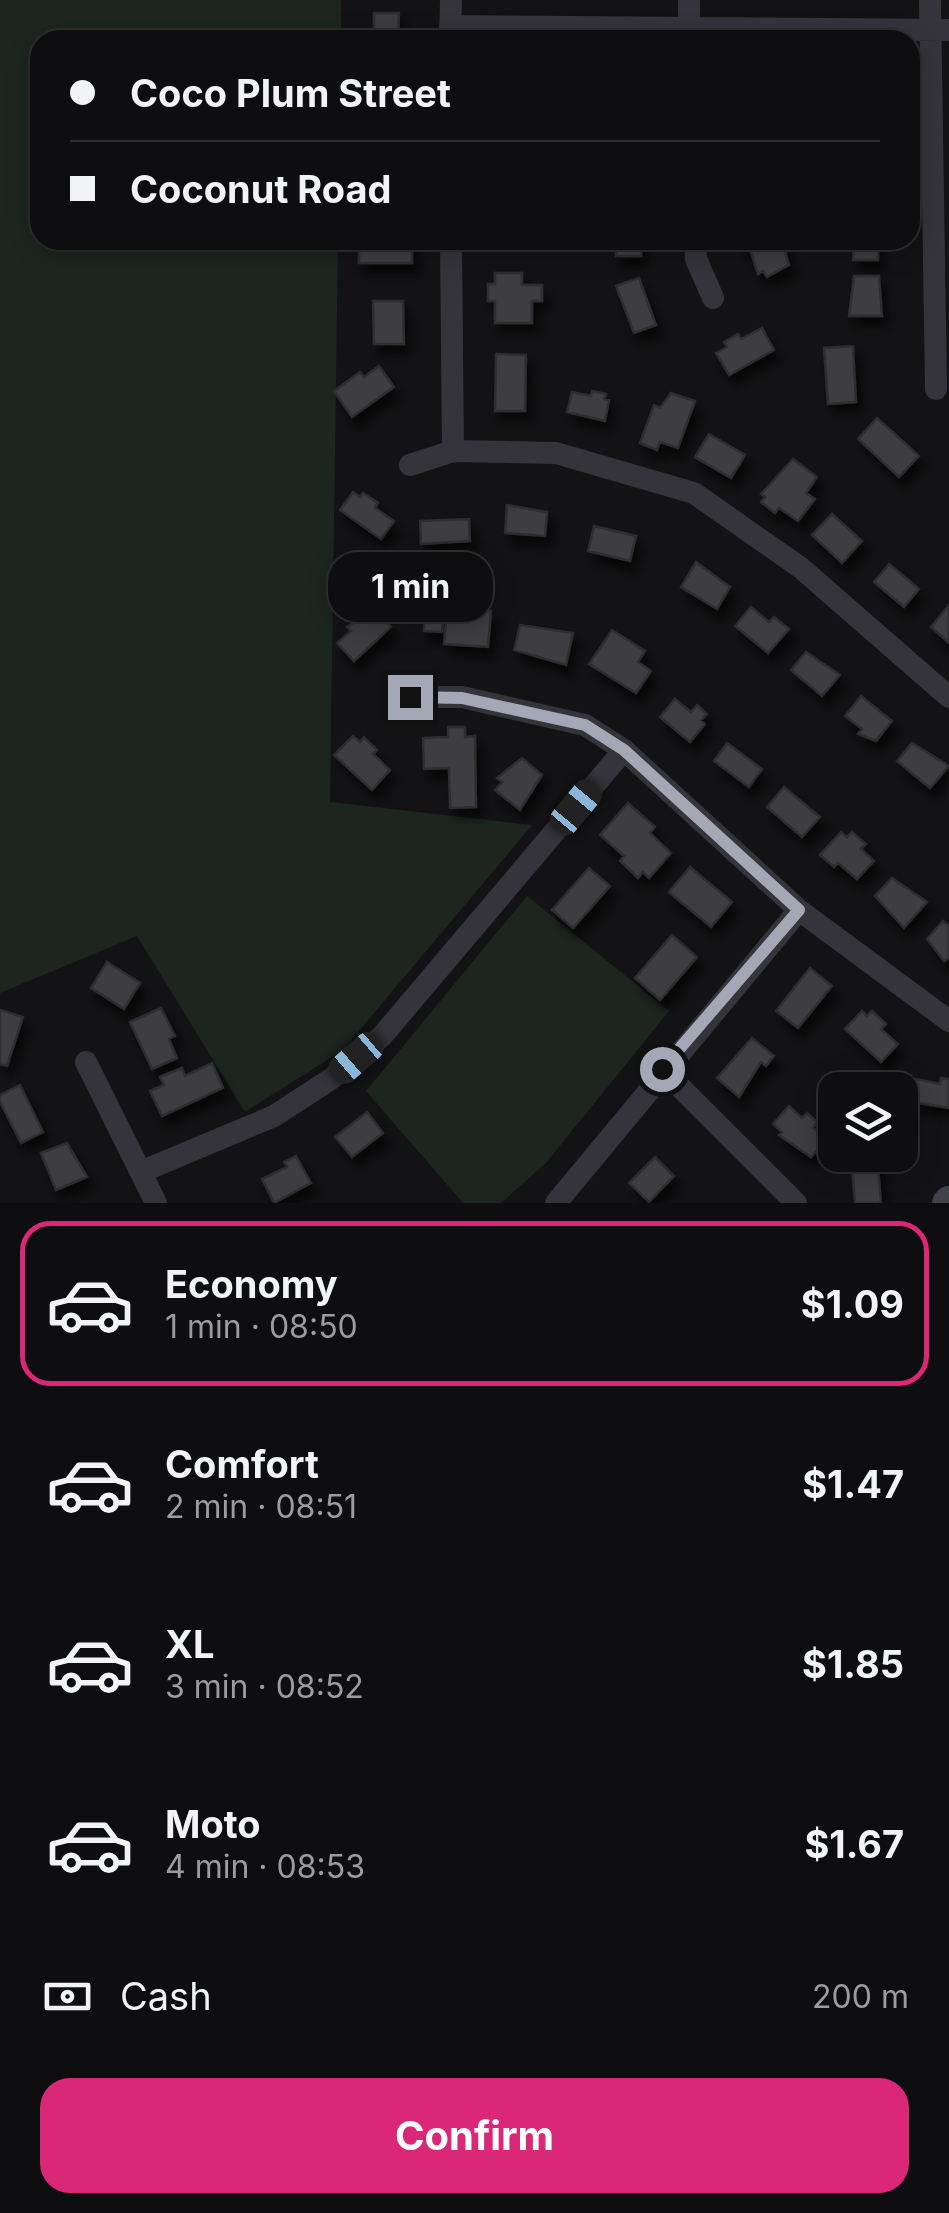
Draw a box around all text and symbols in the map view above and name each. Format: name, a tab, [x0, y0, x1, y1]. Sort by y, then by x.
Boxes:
text: Coco Plum Street	[130, 70, 451, 116]
text: Coconut Road	[130, 166, 392, 212]
callout: 1 min	[328, 552, 492, 622]
text: 1 min	[371, 567, 450, 606]
route end	[388, 675, 433, 720]
car	[545, 774, 607, 840]
car	[324, 1027, 388, 1089]
route start	[640, 1047, 685, 1092]
map controls	[818, 1072, 918, 1172]
button: layers	[818, 1072, 918, 1172]
icon: car	[45, 1259, 135, 1349]
text: Economy	[165, 1261, 338, 1307]
text: $1.09	[801, 1281, 904, 1327]
text: 1 min · 08:50	[165, 1307, 358, 1346]
icon: car	[45, 1439, 135, 1529]
text: Comfort	[165, 1441, 319, 1487]
text: $1.47	[802, 1461, 904, 1507]
text: 2 min · 08:51	[165, 1487, 357, 1526]
icon: car	[45, 1619, 135, 1709]
text: XL	[165, 1621, 215, 1667]
text: $1.85	[802, 1641, 904, 1687]
text: 3 min · 08:52	[165, 1667, 364, 1706]
icon: car	[45, 1799, 135, 1889]
text: Moto	[165, 1801, 261, 1847]
text: $1.67	[804, 1821, 904, 1867]
text: 4 min · 08:53	[165, 1847, 365, 1886]
icon: cash	[40, 1969, 95, 2024]
text: Cash	[120, 1973, 212, 2019]
text: 200 m	[812, 1977, 909, 2016]
button: Confirm	[40, 2078, 909, 2193]

